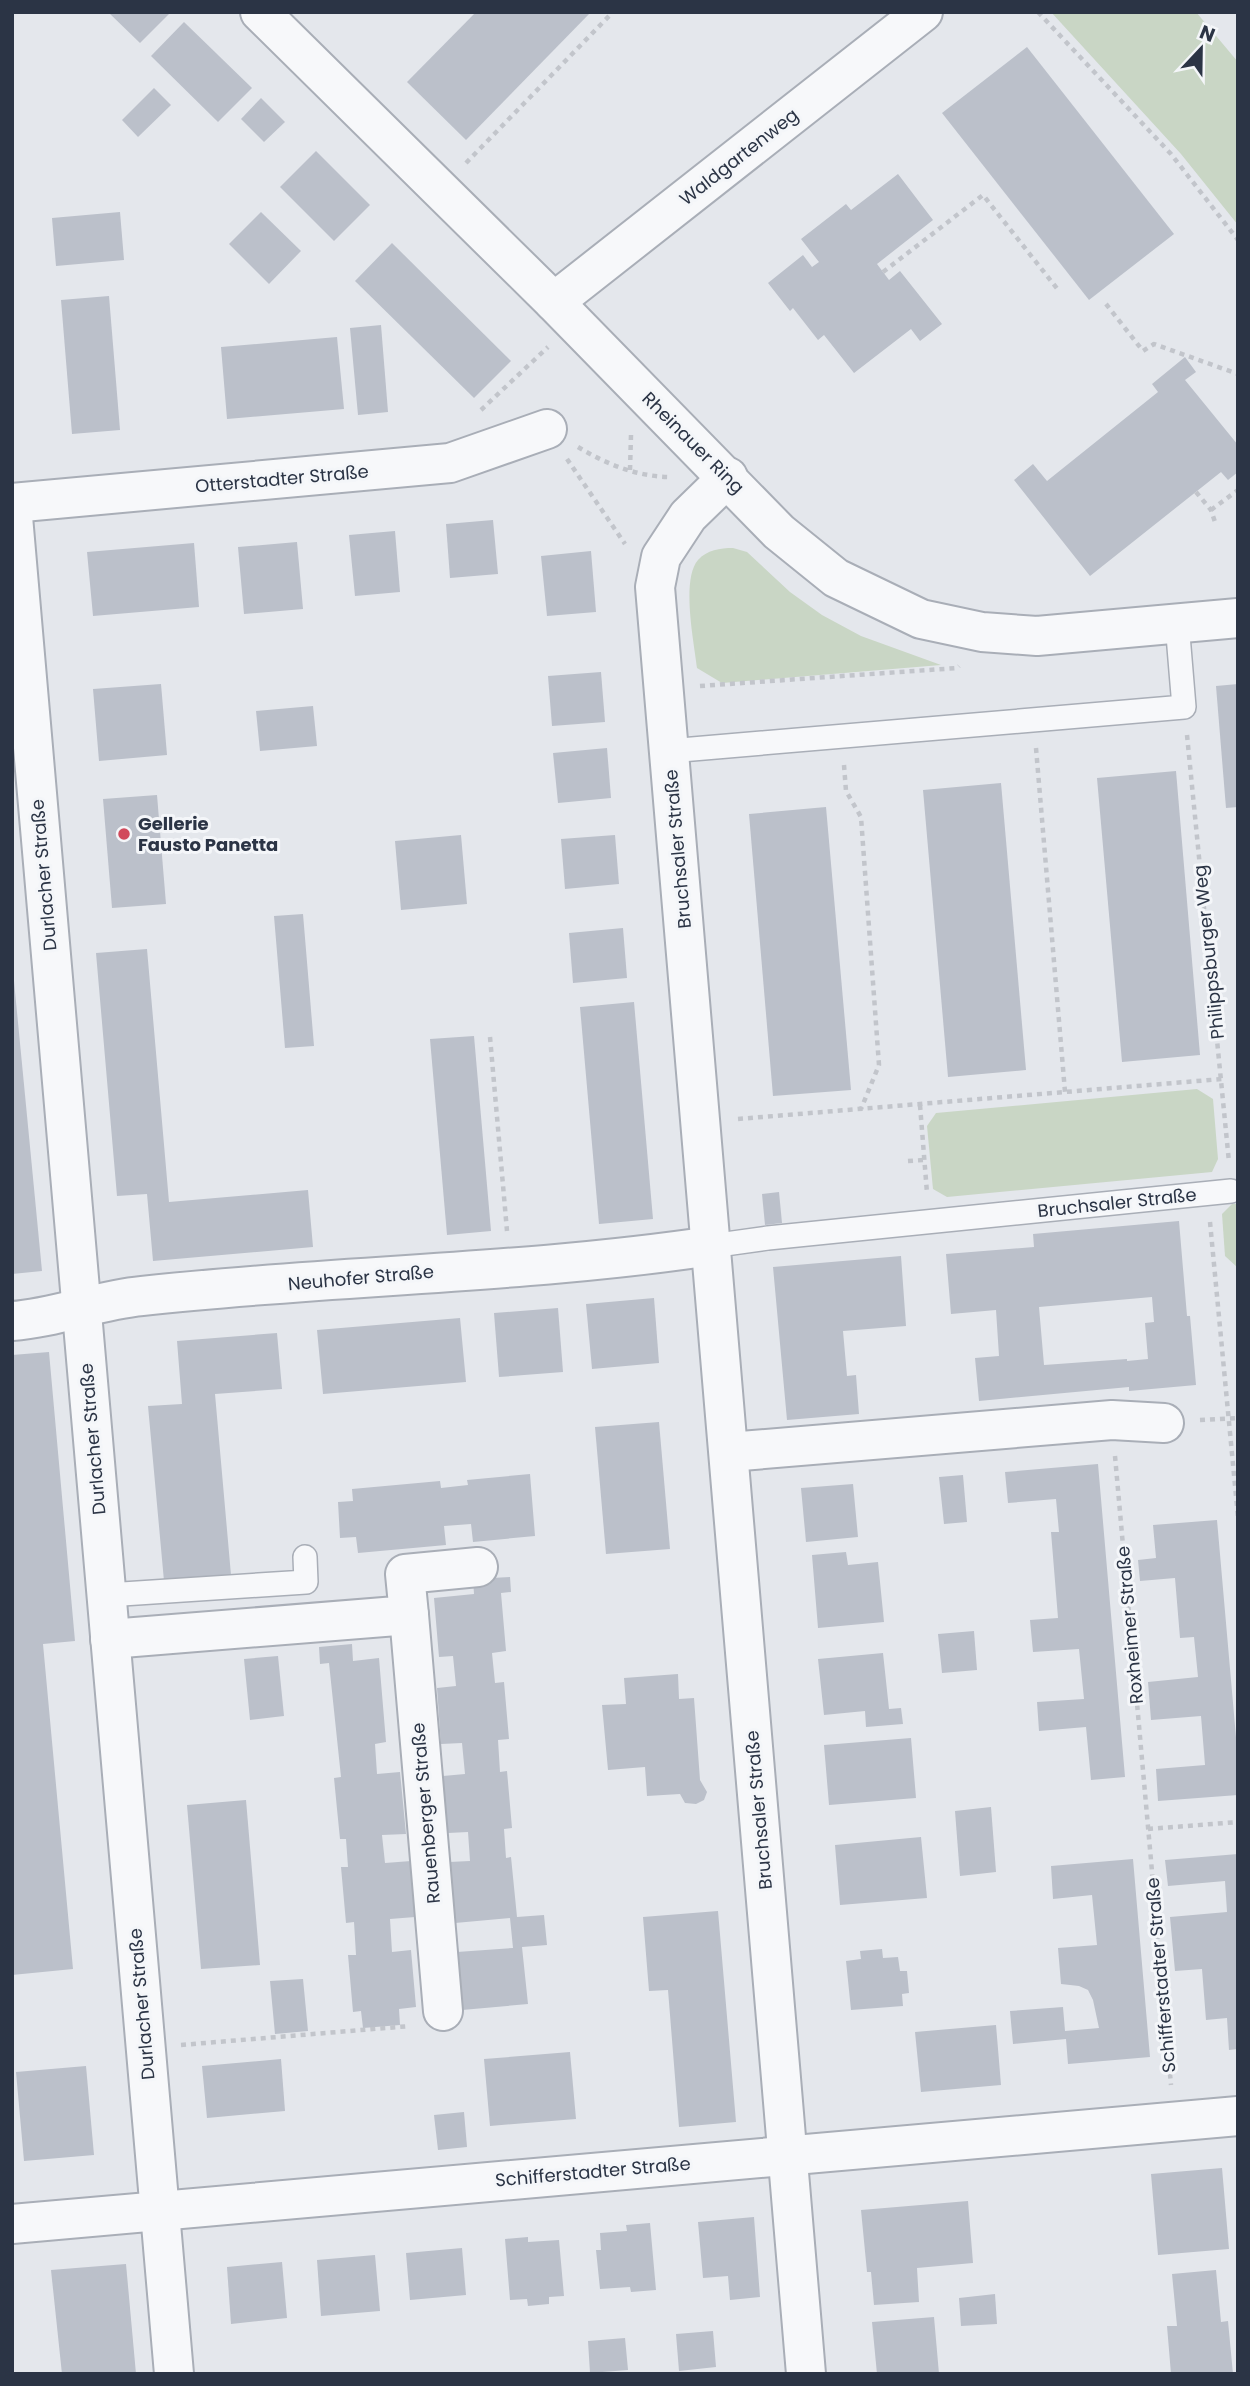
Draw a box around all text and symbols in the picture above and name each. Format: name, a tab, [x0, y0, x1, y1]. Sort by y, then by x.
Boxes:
north arrow	[1166, 14, 1236, 84]
text: N	[1195, 19, 1219, 49]
street label: Waldgartenweg	[674, 102, 803, 211]
street label: Rheinauer Ring	[637, 386, 750, 499]
street label: Otterstadter Straße	[194, 458, 370, 499]
street label: Bruchsaler Straße	[658, 768, 697, 930]
street label: Durlacher Straße	[24, 798, 63, 952]
place label: Gellerie Fausto Panetta	[138, 811, 278, 857]
marker: Gellerie Fausto Panetta	[116, 826, 132, 842]
street label: Philippsburger Weg	[1187, 864, 1230, 1040]
street label: Bruchsaler Straße	[1036, 1182, 1198, 1223]
street label: Neuhofer Straße	[287, 1259, 435, 1296]
street label: Durlacher Straße	[73, 1362, 112, 1516]
street label: Roxheimer Straße	[1110, 1545, 1149, 1705]
street label: Rauenberger Straße	[405, 1721, 446, 1905]
street label: Bruchsaler Straße	[739, 1729, 778, 1891]
street label: Schifferstadter Straße	[1140, 1876, 1181, 2074]
street label: Durlacher Straße	[122, 1927, 161, 2081]
street label: Schifferstadter Straße	[494, 2151, 692, 2192]

